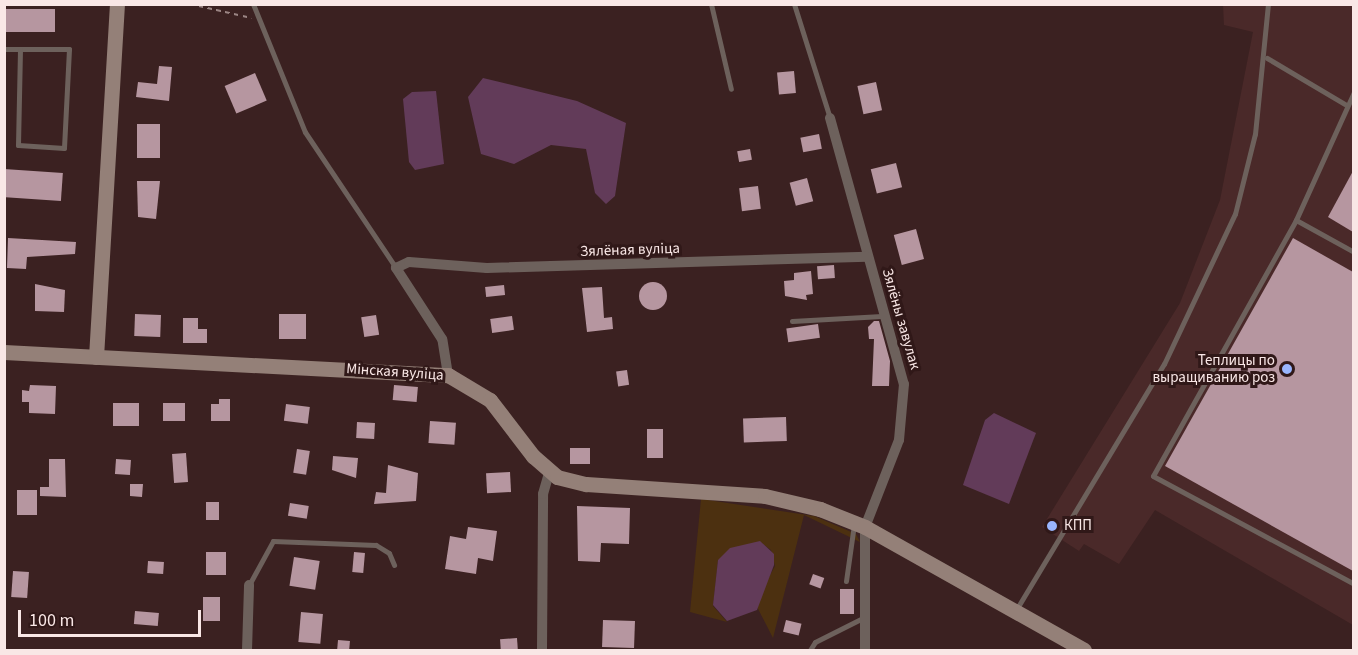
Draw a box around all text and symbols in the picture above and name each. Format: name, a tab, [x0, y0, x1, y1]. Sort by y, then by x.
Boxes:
street label: Зялёная вуліца	[580, 239, 680, 261]
street label: Зялёны завулак	[878, 266, 924, 372]
place label: Теплицы по выращиванию роз	[1153, 351, 1275, 386]
street label: Мінская вуліца	[346, 360, 444, 384]
marker: Теплицы по выращиванию роз	[1280, 362, 1294, 376]
place label: КПП	[1064, 517, 1092, 535]
marker: КПП	[1045, 519, 1059, 533]
scale bar	[21, 598, 204, 636]
text: 100 m	[29, 608, 74, 633]

